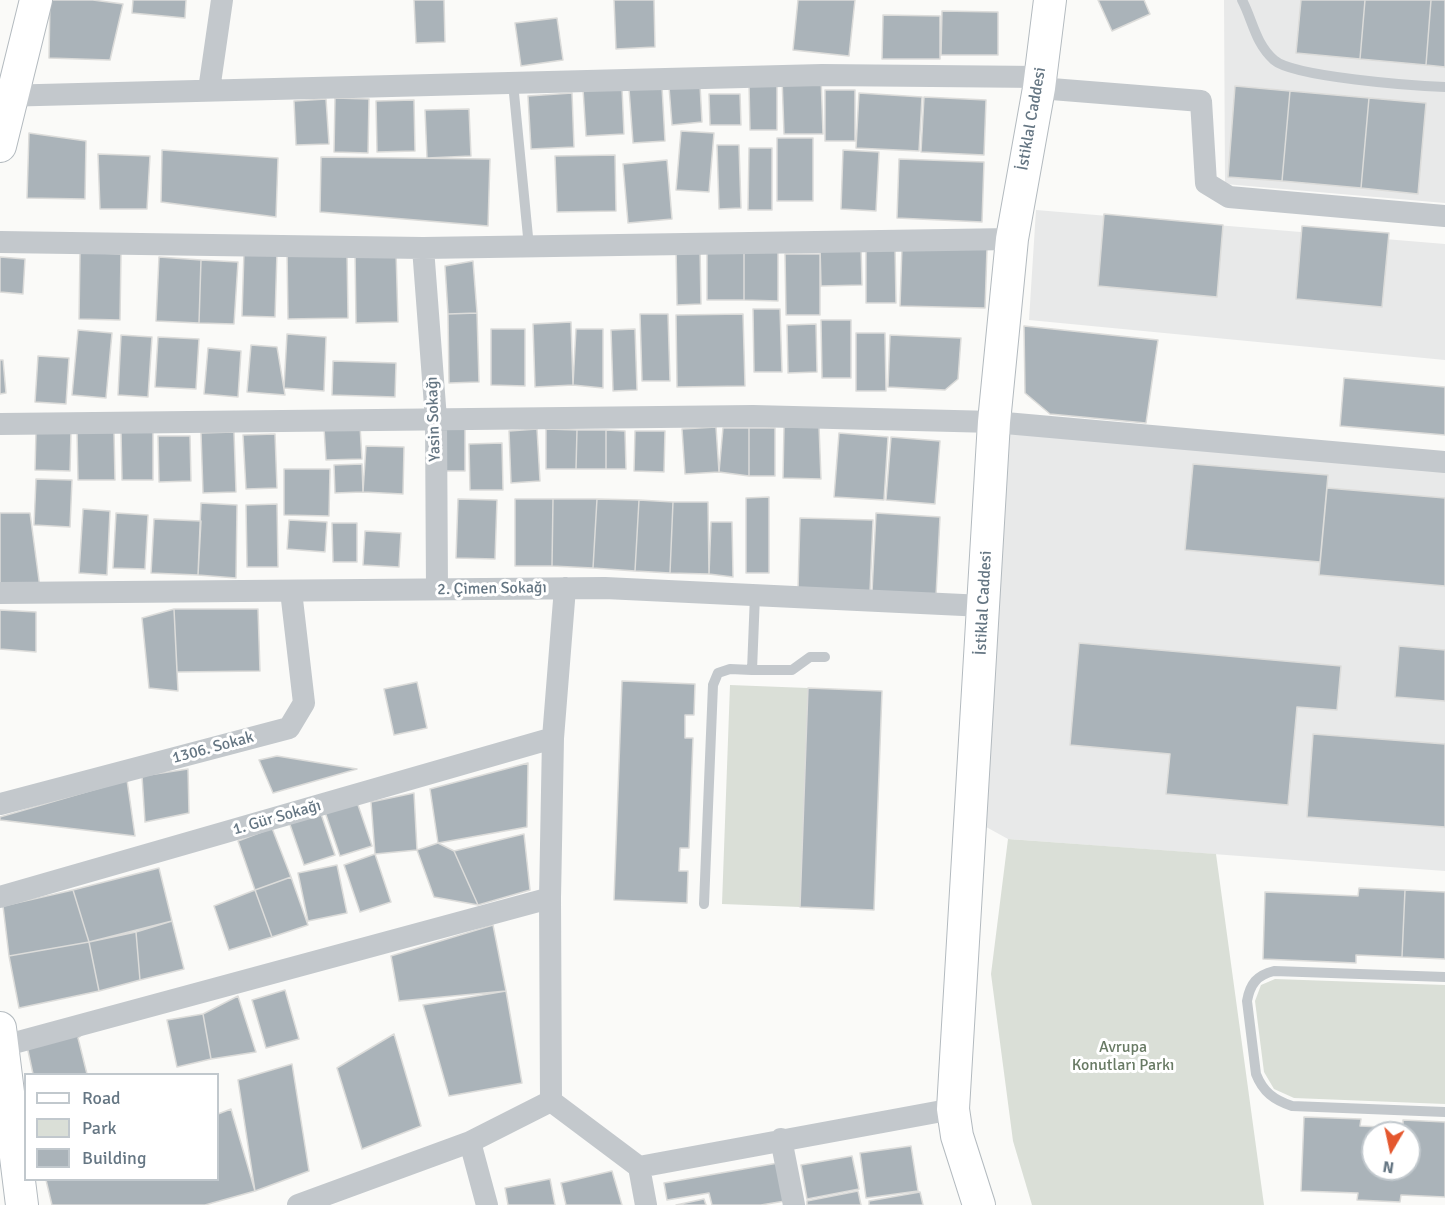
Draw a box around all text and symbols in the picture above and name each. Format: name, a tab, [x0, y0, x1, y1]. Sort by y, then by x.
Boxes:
street label: İstiklal Caddesi	[1013, 66, 1051, 172]
street label: Yasin Sokağı	[423, 376, 445, 462]
street label: İstiklal Caddesi	[972, 550, 996, 656]
street label: 2. Çimen Sokağı	[437, 578, 547, 600]
street label: 1306. Sokak	[170, 728, 256, 768]
street label: 1. Gür Sokağı	[231, 796, 323, 840]
park label: Avrupa Konutları Parkı	[1072, 1038, 1174, 1076]
legend	[24, 1073, 219, 1181]
text: Road	[82, 1087, 121, 1109]
text: Park	[82, 1117, 117, 1139]
north arrow	[1361, 1121, 1421, 1181]
text: Building	[82, 1147, 146, 1169]
text: N	[1381, 1156, 1396, 1178]

